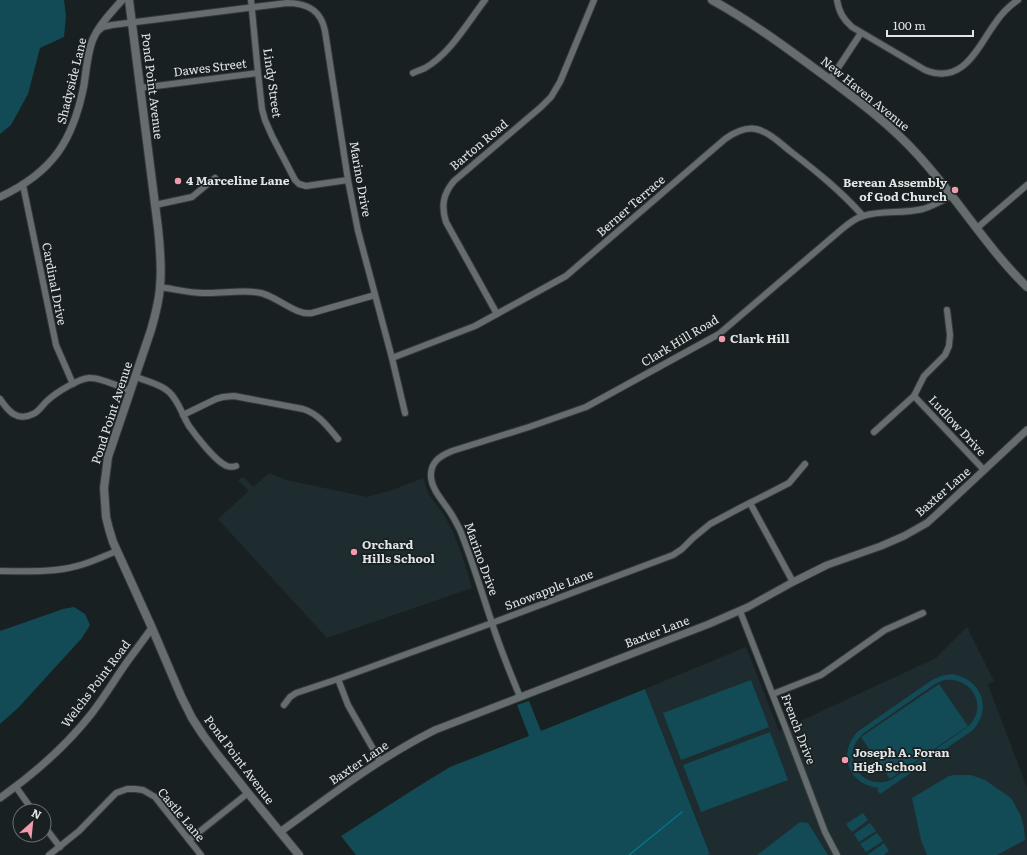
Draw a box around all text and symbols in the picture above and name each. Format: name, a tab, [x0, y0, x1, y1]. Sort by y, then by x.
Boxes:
scale bar	[887, 12, 973, 38]
text: 100 m	[893, 16, 926, 34]
street label: Pond Point Avenue	[138, 32, 168, 140]
street label: Shadyside Lane	[52, 36, 90, 126]
street label: Lindy Street	[259, 47, 287, 119]
street label: New Haven Avenue	[817, 52, 914, 135]
street label: Dawes Street	[172, 54, 248, 80]
street label: Barton Road	[445, 114, 512, 174]
street label: Marino Drive	[345, 140, 377, 218]
street label: Berner Terrace	[592, 170, 669, 240]
place label: 4 Marceline Lane	[186, 171, 290, 189]
place label: Berean Assembly of God Church	[843, 173, 948, 205]
marker: 4 Marceline Lane	[173, 176, 183, 186]
marker: Berean Assembly of God Church	[950, 185, 960, 195]
street label: Cardinal Drive	[38, 241, 72, 327]
street label: Clark Hill Road	[637, 310, 722, 370]
place label: Clark Hill	[730, 329, 790, 347]
marker: Clark Hill	[717, 334, 727, 344]
street label: Pond Point Avenue	[86, 359, 136, 466]
street label: Ludlow Drive	[925, 391, 991, 460]
street label: Baxter Lane	[911, 462, 974, 520]
street label: Marino Drive	[460, 520, 504, 598]
place label: Orchard Hills School	[362, 535, 436, 567]
marker: Orchard Hills School	[349, 547, 359, 557]
street label: Snowapple Lane	[502, 564, 596, 614]
street label: Baxter Lane	[622, 610, 692, 652]
street label: Welchs Point Road	[56, 635, 135, 731]
street label: French Drive	[777, 691, 821, 767]
street label: Pond Point Avenue	[200, 711, 279, 808]
street label: Baxter Lane	[325, 736, 392, 789]
place label: Joseph A. Foran High School	[853, 743, 950, 775]
marker: Joseph A. Foran High School	[840, 755, 850, 765]
street label: Castle Lane	[154, 784, 210, 845]
north arrow	[12, 803, 52, 843]
text: N	[29, 804, 45, 822]

